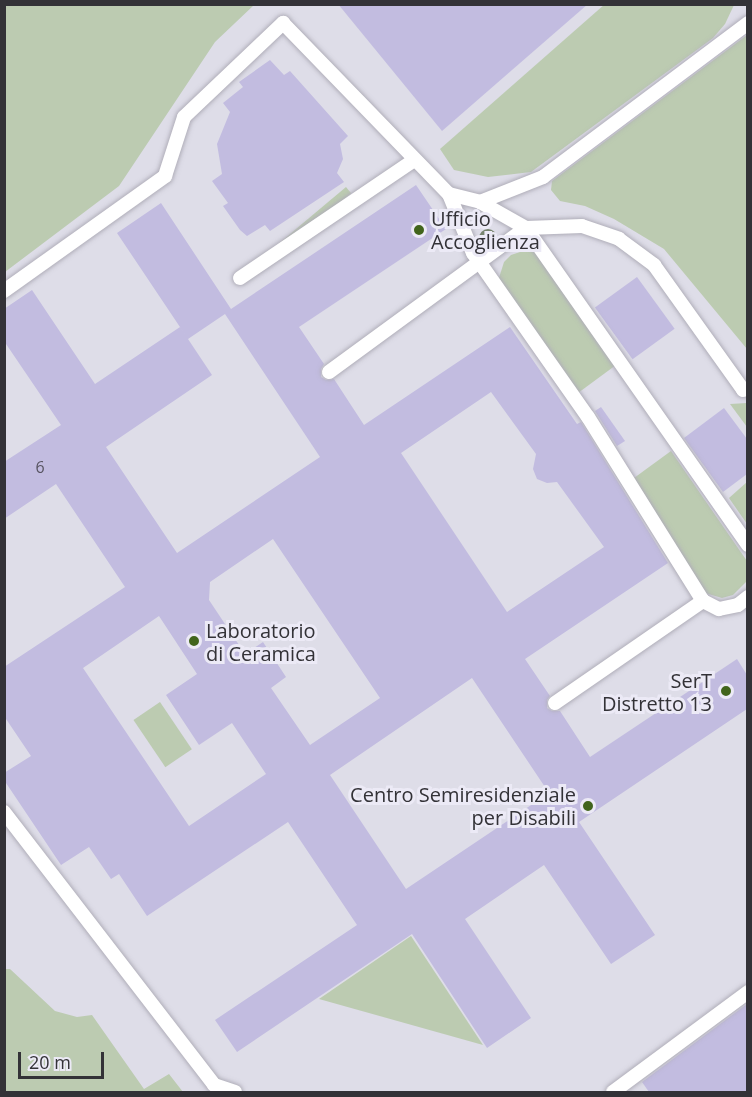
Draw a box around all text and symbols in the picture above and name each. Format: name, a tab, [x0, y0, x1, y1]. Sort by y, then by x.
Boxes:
place label: Ufficio Accoglienza	[431, 207, 540, 254]
marker: Ufficio Accoglienza	[412, 223, 426, 237]
house number: 6	[35, 457, 45, 477]
place label: Laboratorio di Ceramica	[206, 618, 316, 665]
marker: Laboratorio di Ceramica	[187, 634, 201, 648]
place label: SerT Distretto 13	[602, 668, 712, 715]
marker: SerT Distretto 13	[717, 682, 735, 700]
place label: Centro Semiresidenziale per Disabili	[350, 783, 576, 830]
marker: Centro Semiresidenziale per Disabili	[581, 799, 595, 813]
scale bar	[21, 1040, 106, 1078]
text: 20 m	[29, 1050, 71, 1074]

